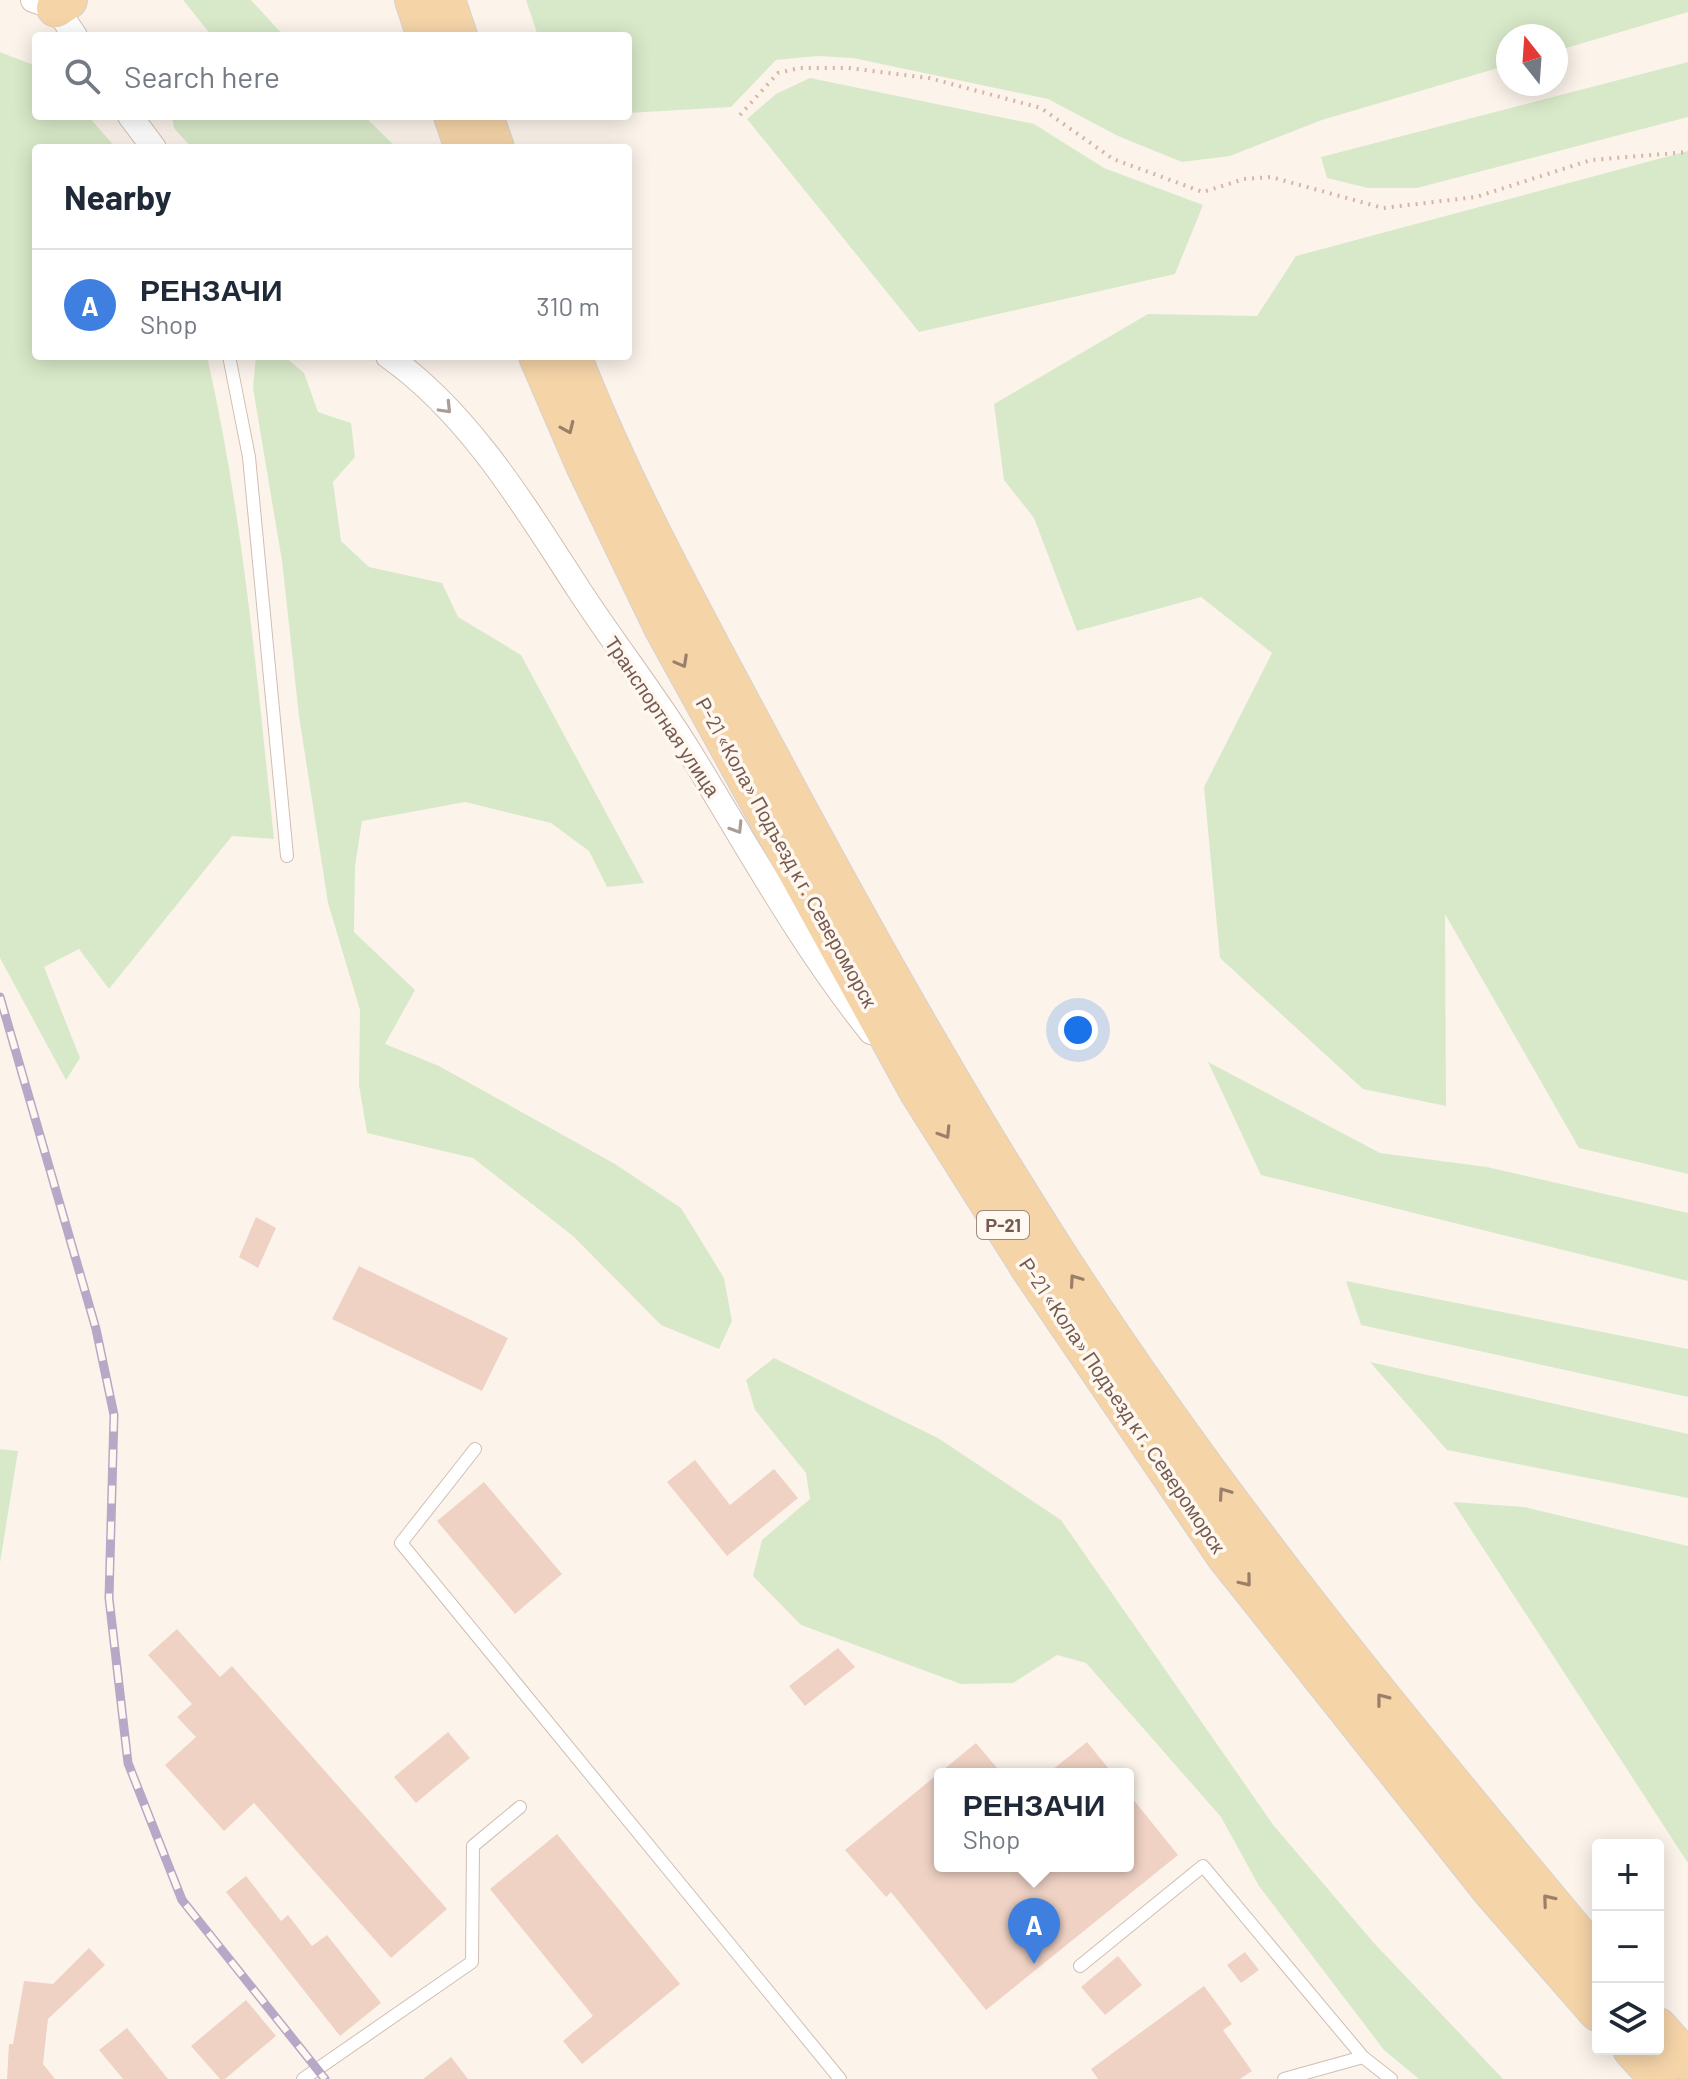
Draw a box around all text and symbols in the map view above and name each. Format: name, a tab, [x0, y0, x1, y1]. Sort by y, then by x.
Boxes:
north arrow	[1496, 24, 1568, 96]
search box	[32, 32, 632, 120]
icon: search	[60, 54, 104, 98]
text: Search here	[124, 58, 280, 94]
text: Nearby	[64, 176, 172, 217]
text: РЕНЗАЧИ	[140, 271, 283, 307]
text: A	[81, 290, 99, 321]
text: 310 m	[536, 290, 600, 321]
text: Shop	[140, 308, 198, 339]
one-way arrow	[436, 399, 451, 413]
one-way arrow	[559, 420, 575, 434]
street label: Транспортная улица	[600, 631, 726, 801]
one-way arrow	[672, 653, 688, 667]
street label: Р-21 «Кола» Подъезд к г. Североморск	[691, 693, 883, 1012]
one-way arrow	[727, 820, 742, 834]
your location	[1058, 1010, 1098, 1050]
one-way arrow	[935, 1124, 951, 1139]
road number: Р-21	[977, 1211, 1029, 1239]
street label: Р-21 «Кола» Подъезд к г. Североморск	[1015, 1253, 1231, 1557]
one-way arrow	[1070, 1275, 1085, 1289]
one-way arrow	[1219, 1488, 1234, 1502]
one-way arrow	[1236, 1572, 1251, 1586]
one-way arrow	[1378, 1693, 1392, 1708]
popup	[934, 1768, 1134, 1872]
text: РЕНЗАЧИ	[963, 1786, 1105, 1822]
text: Shop	[963, 1823, 1020, 1854]
map controls	[1592, 1839, 1664, 2055]
button: +	[1592, 1839, 1664, 1911]
one-way arrow	[1543, 1894, 1558, 1909]
pin: A	[1008, 1898, 1060, 1964]
button: −	[1592, 1911, 1664, 1983]
button: layers	[1592, 1983, 1664, 2055]

